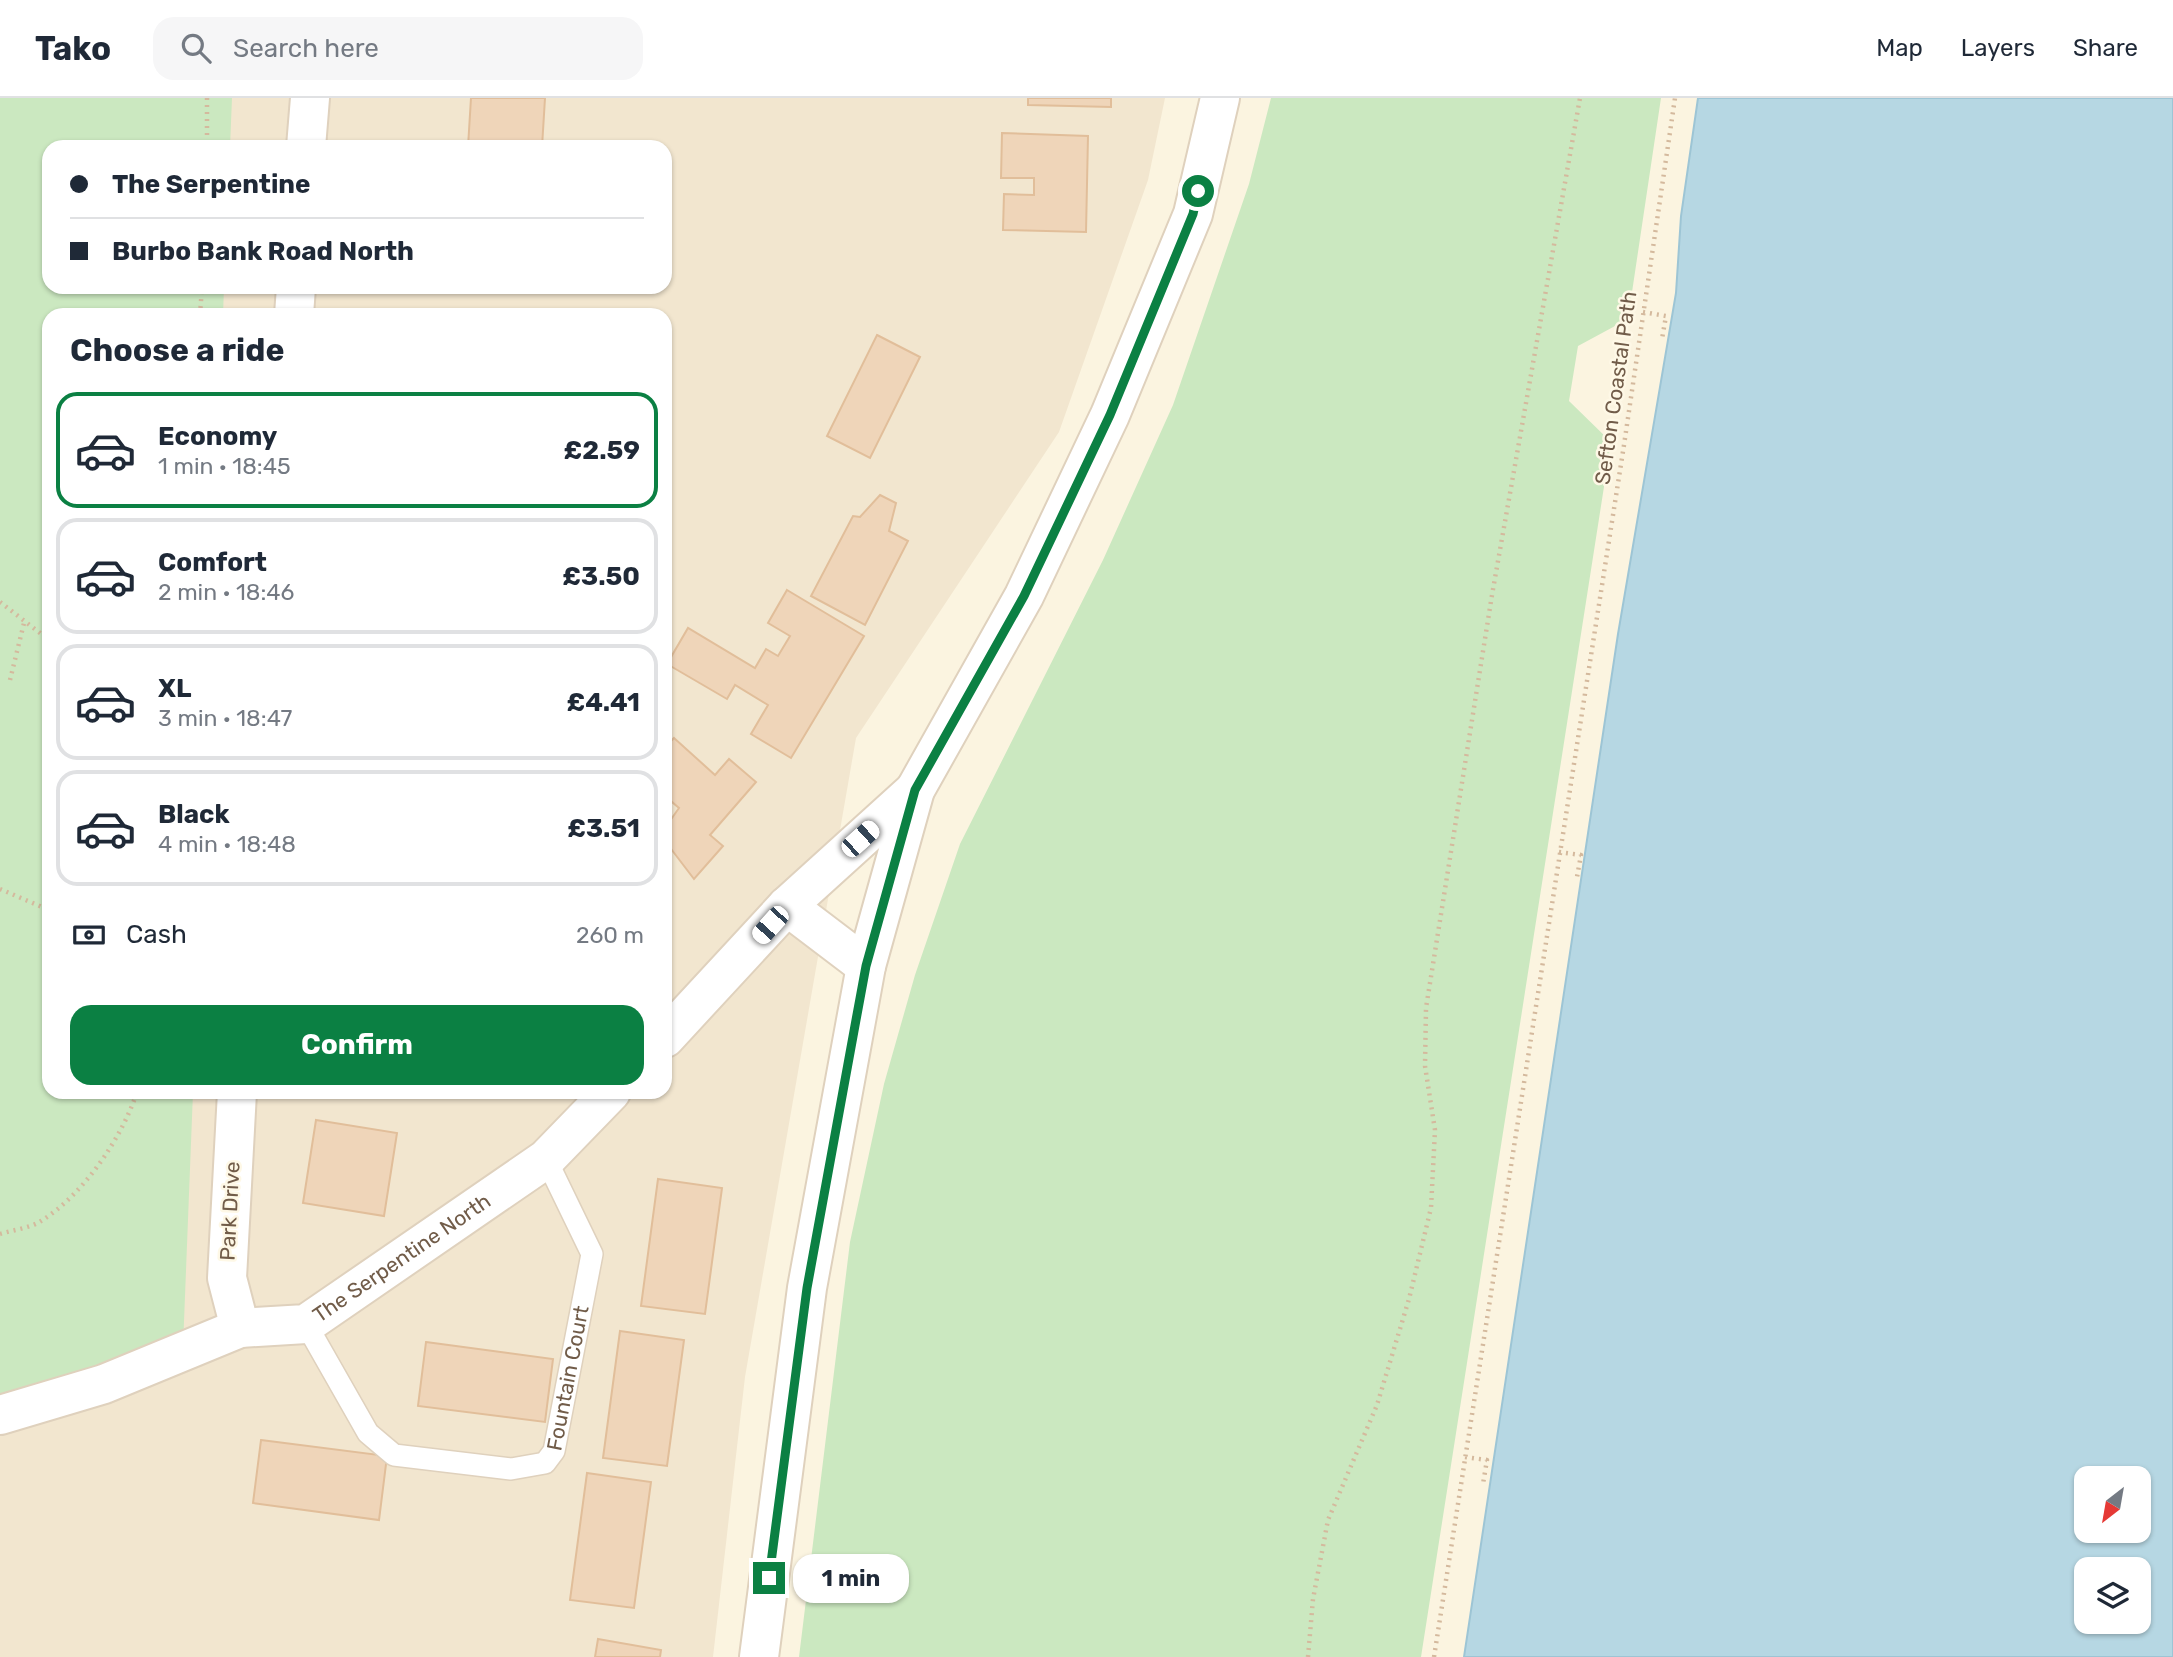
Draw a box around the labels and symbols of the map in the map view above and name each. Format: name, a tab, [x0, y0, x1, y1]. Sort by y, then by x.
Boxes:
route start	[1182, 175, 1214, 207]
street label: Sefton Coastal Path	[1590, 290, 1641, 486]
car	[838, 817, 883, 861]
car	[749, 902, 792, 948]
street label: Park Drive	[214, 1161, 245, 1261]
street label: The Serpentine North	[308, 1188, 495, 1327]
street label: Fountain Court	[541, 1304, 594, 1453]
north arrow	[2074, 1466, 2151, 1544]
callout: 1 min	[794, 1554, 909, 1602]
route end	[753, 1562, 785, 1594]

